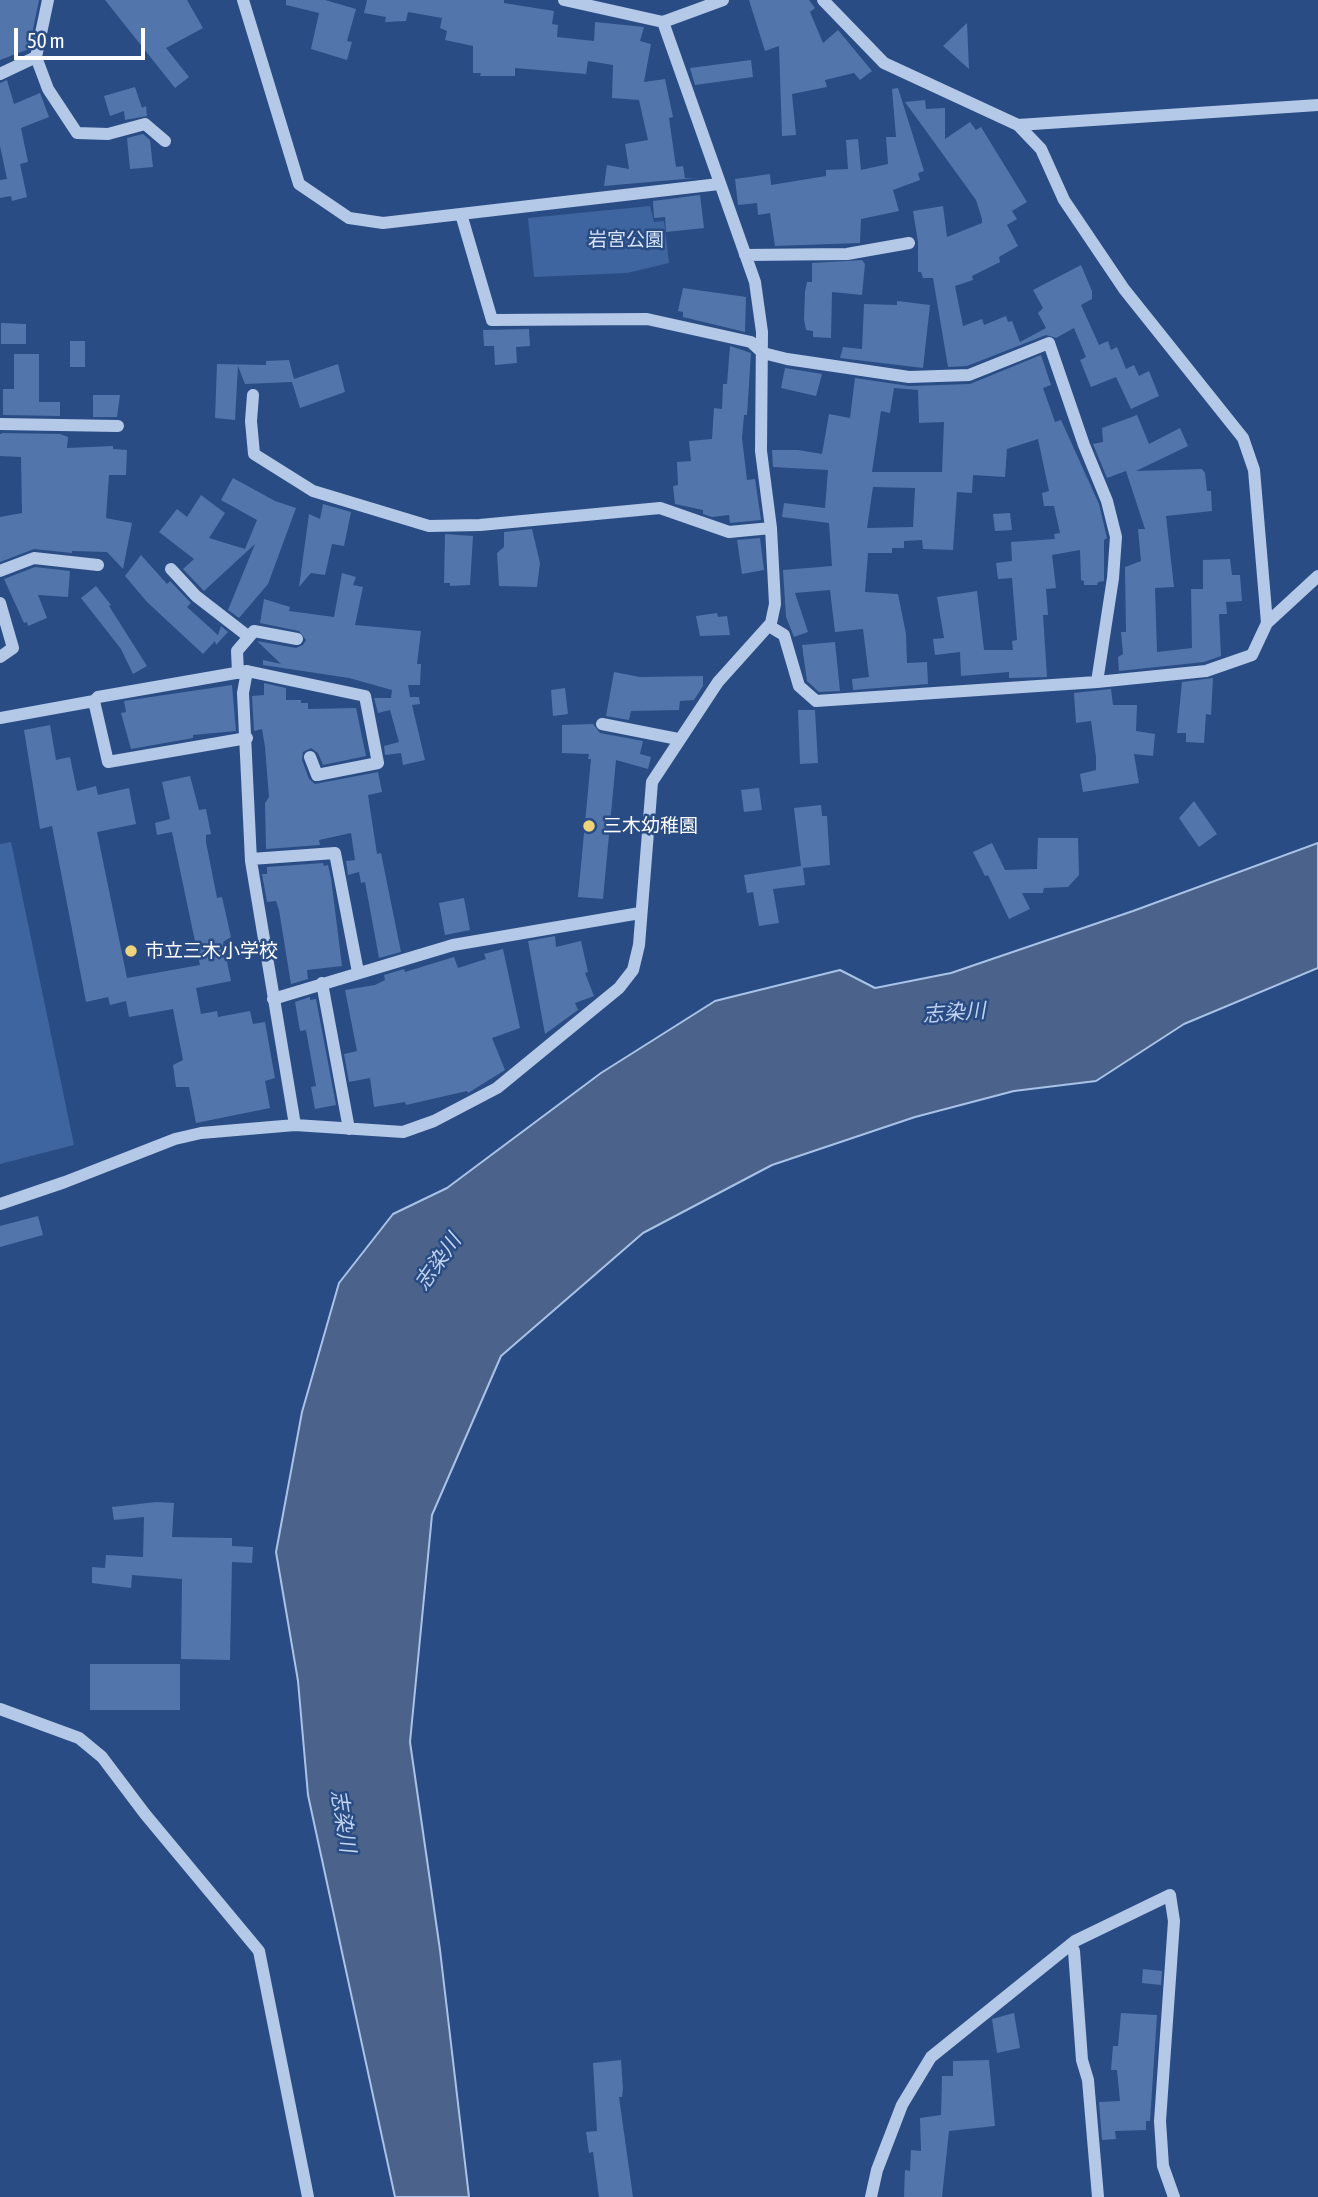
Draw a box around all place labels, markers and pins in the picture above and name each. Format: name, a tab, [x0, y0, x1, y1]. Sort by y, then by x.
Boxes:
place label: 三木幼稚園	[603, 815, 698, 837]
marker: 三木幼稚園	[581, 818, 597, 834]
place label: 市立三木小学校	[145, 940, 278, 962]
marker: 市立三木小学校	[123, 943, 139, 959]

